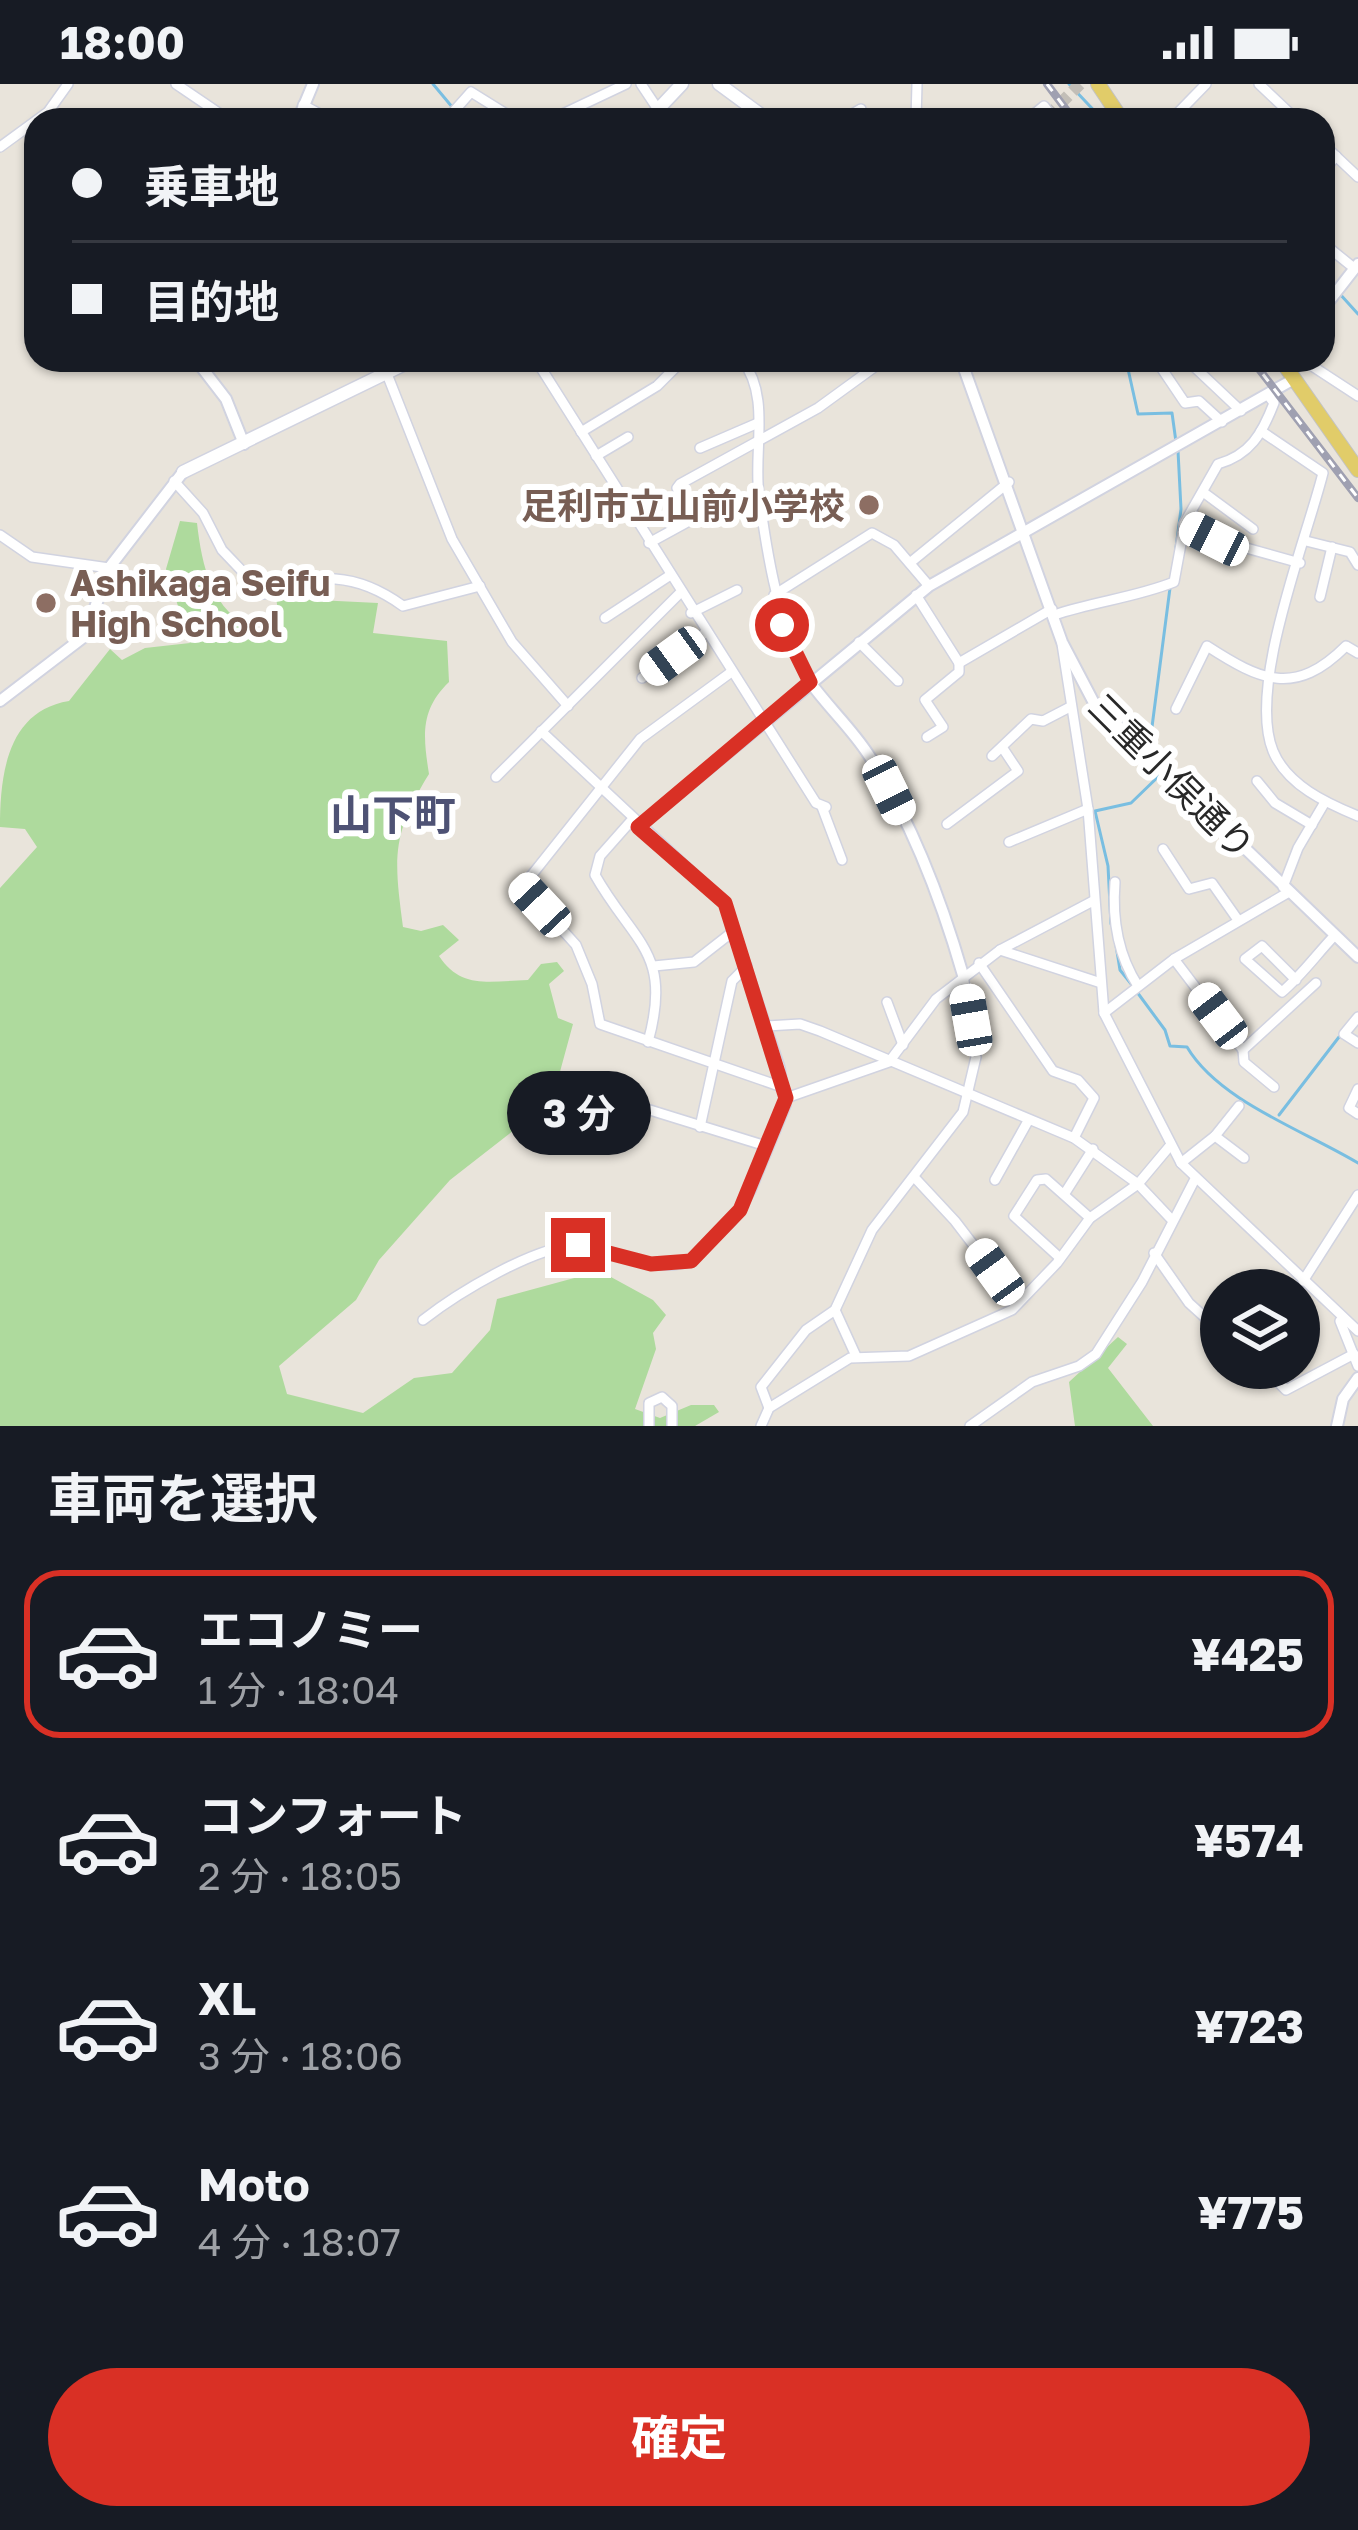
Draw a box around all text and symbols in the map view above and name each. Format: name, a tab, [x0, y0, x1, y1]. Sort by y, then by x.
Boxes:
text: 18:00	[60, 15, 185, 69]
text: 乗車地	[144, 159, 279, 213]
text: 目的地	[144, 274, 279, 328]
place label: 足利市立山前小学校	[521, 484, 845, 527]
marker: 足利市立山前小学校	[856, 492, 882, 518]
car	[1174, 507, 1254, 571]
place label: Ashikaga Seifu High School	[70, 561, 330, 645]
marker: Ashikaga Seifu High School	[33, 590, 59, 616]
route start	[755, 598, 809, 652]
car	[633, 620, 713, 692]
street label: 三重小俣通り	[1080, 684, 1264, 868]
car	[857, 750, 921, 830]
district label: 山下町	[330, 789, 456, 839]
car	[502, 866, 578, 944]
car	[1182, 976, 1254, 1056]
car	[947, 981, 995, 1059]
callout: 3 分	[506, 1071, 650, 1155]
text: 3 分	[543, 1089, 615, 1136]
route end	[551, 1218, 605, 1272]
car	[959, 1232, 1031, 1312]
map controls	[1200, 1269, 1320, 1389]
button: layers	[1200, 1269, 1320, 1389]
text: 車両を選択	[48, 1465, 318, 1530]
icon: car	[54, 1600, 162, 1708]
text: エコノミー	[198, 1602, 423, 1656]
text: ¥425	[1191, 1627, 1304, 1681]
text: 1 分 · 18:04	[198, 1666, 399, 1713]
icon: car	[54, 1786, 162, 1894]
text: コンフォート	[198, 1788, 467, 1842]
text: ¥574	[1194, 1813, 1304, 1867]
text: 2 分 · 18:05	[198, 1852, 402, 1899]
text: XL	[198, 1971, 256, 2025]
icon: car	[54, 1972, 162, 2080]
text: ¥723	[1195, 1999, 1304, 2053]
text: 3 分 · 18:06	[198, 2032, 403, 2079]
text: Moto	[198, 2157, 310, 2211]
icon: car	[54, 2158, 162, 2266]
text: ¥775	[1198, 2185, 1304, 2239]
text: 4 分 · 18:07	[198, 2218, 401, 2265]
button: 確定	[48, 2368, 1310, 2506]

